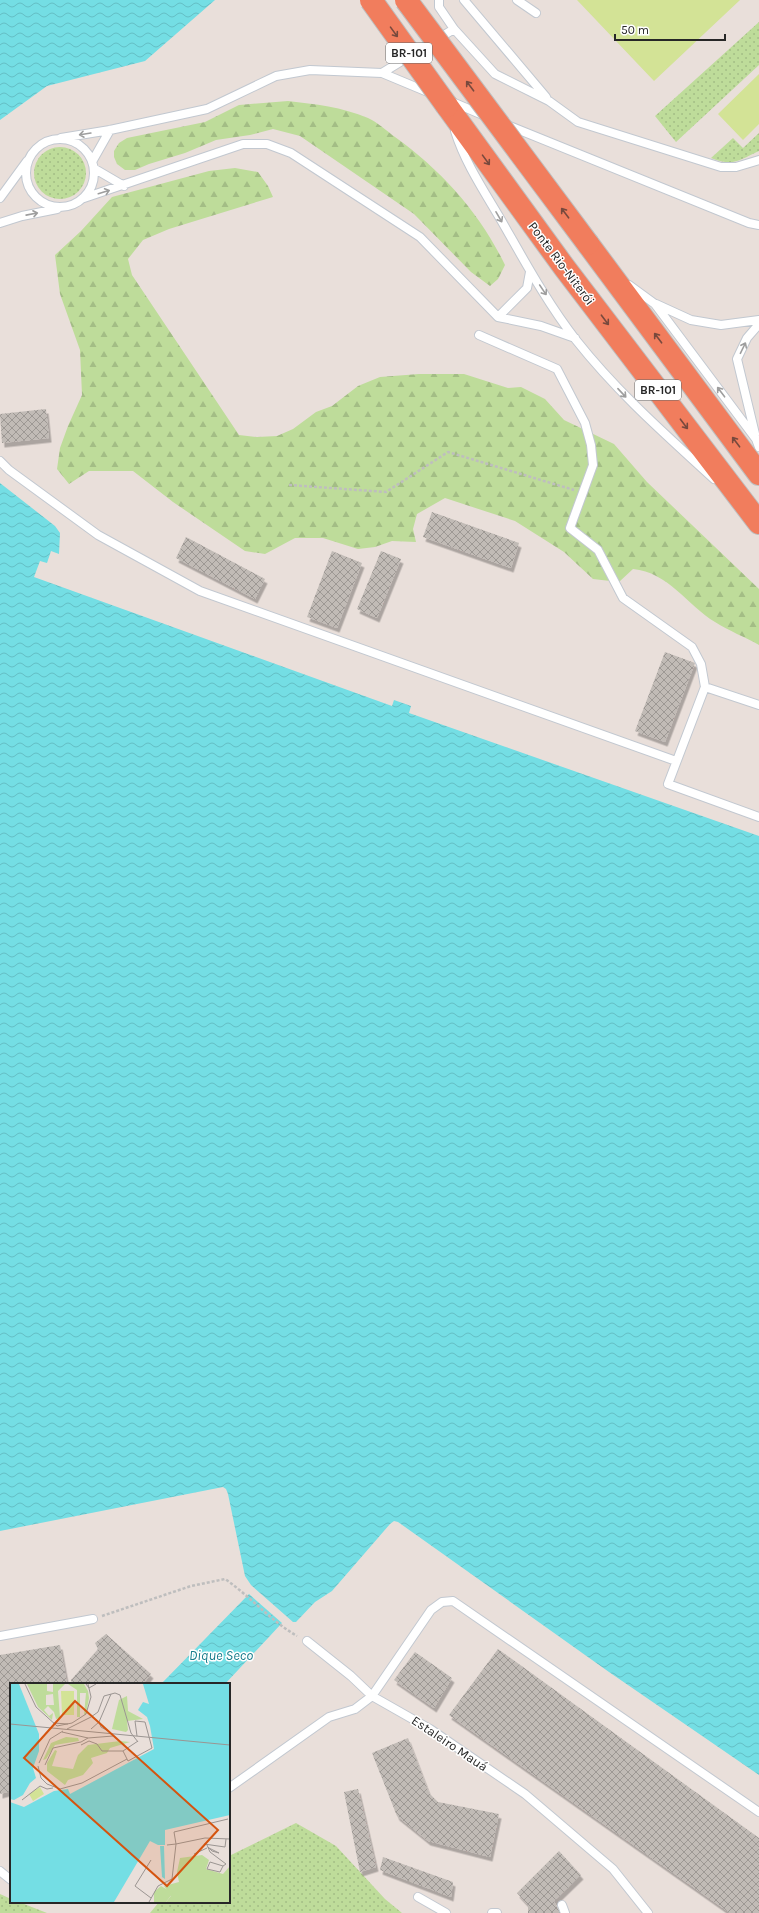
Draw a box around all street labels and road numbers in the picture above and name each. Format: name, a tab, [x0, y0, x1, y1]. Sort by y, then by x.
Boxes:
road number: BR-101	[386, 43, 432, 63]
street label: Ponte Rio-Niterói	[525, 219, 598, 308]
road number: BR-101	[635, 380, 681, 400]
street label: Estaleiro Mauá	[409, 1712, 491, 1774]

